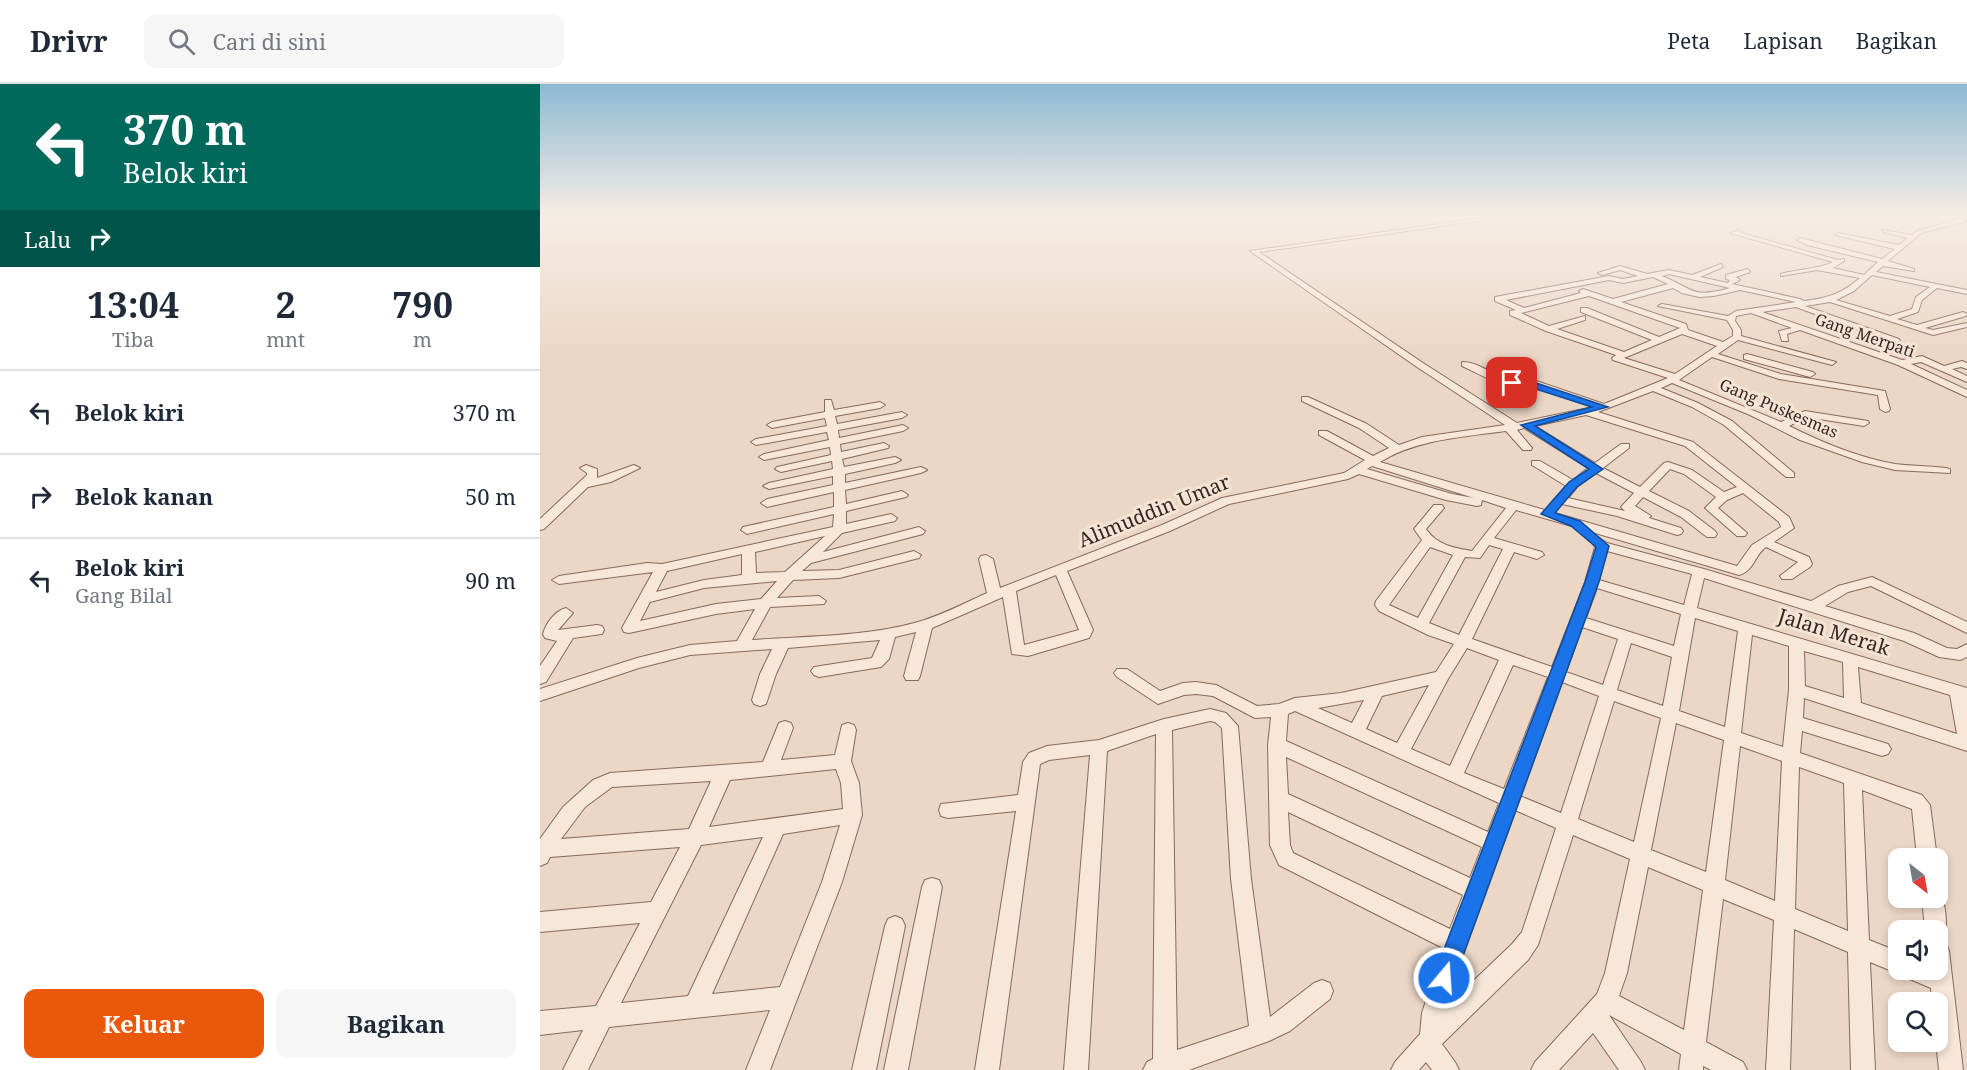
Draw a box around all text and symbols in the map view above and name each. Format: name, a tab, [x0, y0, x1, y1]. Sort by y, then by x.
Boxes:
search box	[144, 14, 564, 68]
text: Drivr	[30, 22, 108, 60]
icon: search	[165, 25, 198, 58]
text: Cari di sini	[213, 26, 326, 56]
text: Peta	[1667, 27, 1710, 55]
text: Lapisan	[1743, 27, 1823, 55]
text: Bagikan	[1856, 27, 1937, 55]
text: 370 m	[123, 100, 247, 157]
icon: left	[24, 108, 102, 186]
text: Belok kiri	[123, 154, 248, 191]
icon: right	[83, 222, 116, 255]
text: Lalu	[24, 224, 71, 254]
text: 13:04	[87, 280, 179, 329]
text: 2	[275, 280, 296, 329]
text: 790	[392, 280, 453, 329]
street label: Gang Merpati	[1812, 308, 1918, 362]
text: Tiba	[112, 326, 154, 353]
text: mnt	[266, 326, 305, 353]
text: m	[413, 326, 432, 353]
pin	[1486, 357, 1537, 408]
icon: arrive	[1495, 366, 1528, 399]
street label: Gang Puskesmas	[1716, 373, 1842, 443]
icon: left	[24, 396, 57, 429]
text: Belok kiri	[75, 397, 184, 427]
text: 370 m	[453, 397, 516, 427]
street label: Alimuddin Umar	[1074, 468, 1234, 553]
icon: right	[24, 480, 57, 513]
text: Belok kanan	[75, 481, 213, 511]
text: 50 m	[465, 481, 516, 511]
text: Belok kiri	[75, 552, 184, 582]
icon: left	[24, 564, 57, 597]
text: 90 m	[465, 565, 516, 595]
text: Gang Bilal	[75, 582, 173, 609]
street label: Jalan Merak	[1774, 601, 1894, 661]
north arrow	[1888, 848, 1948, 908]
map controls	[1888, 848, 1948, 1052]
button: sound	[1888, 920, 1948, 980]
position arrow	[1412, 946, 1476, 1010]
button: Keluar	[24, 989, 264, 1058]
button: Bagikan	[276, 989, 516, 1058]
button: search	[1888, 992, 1948, 1052]

